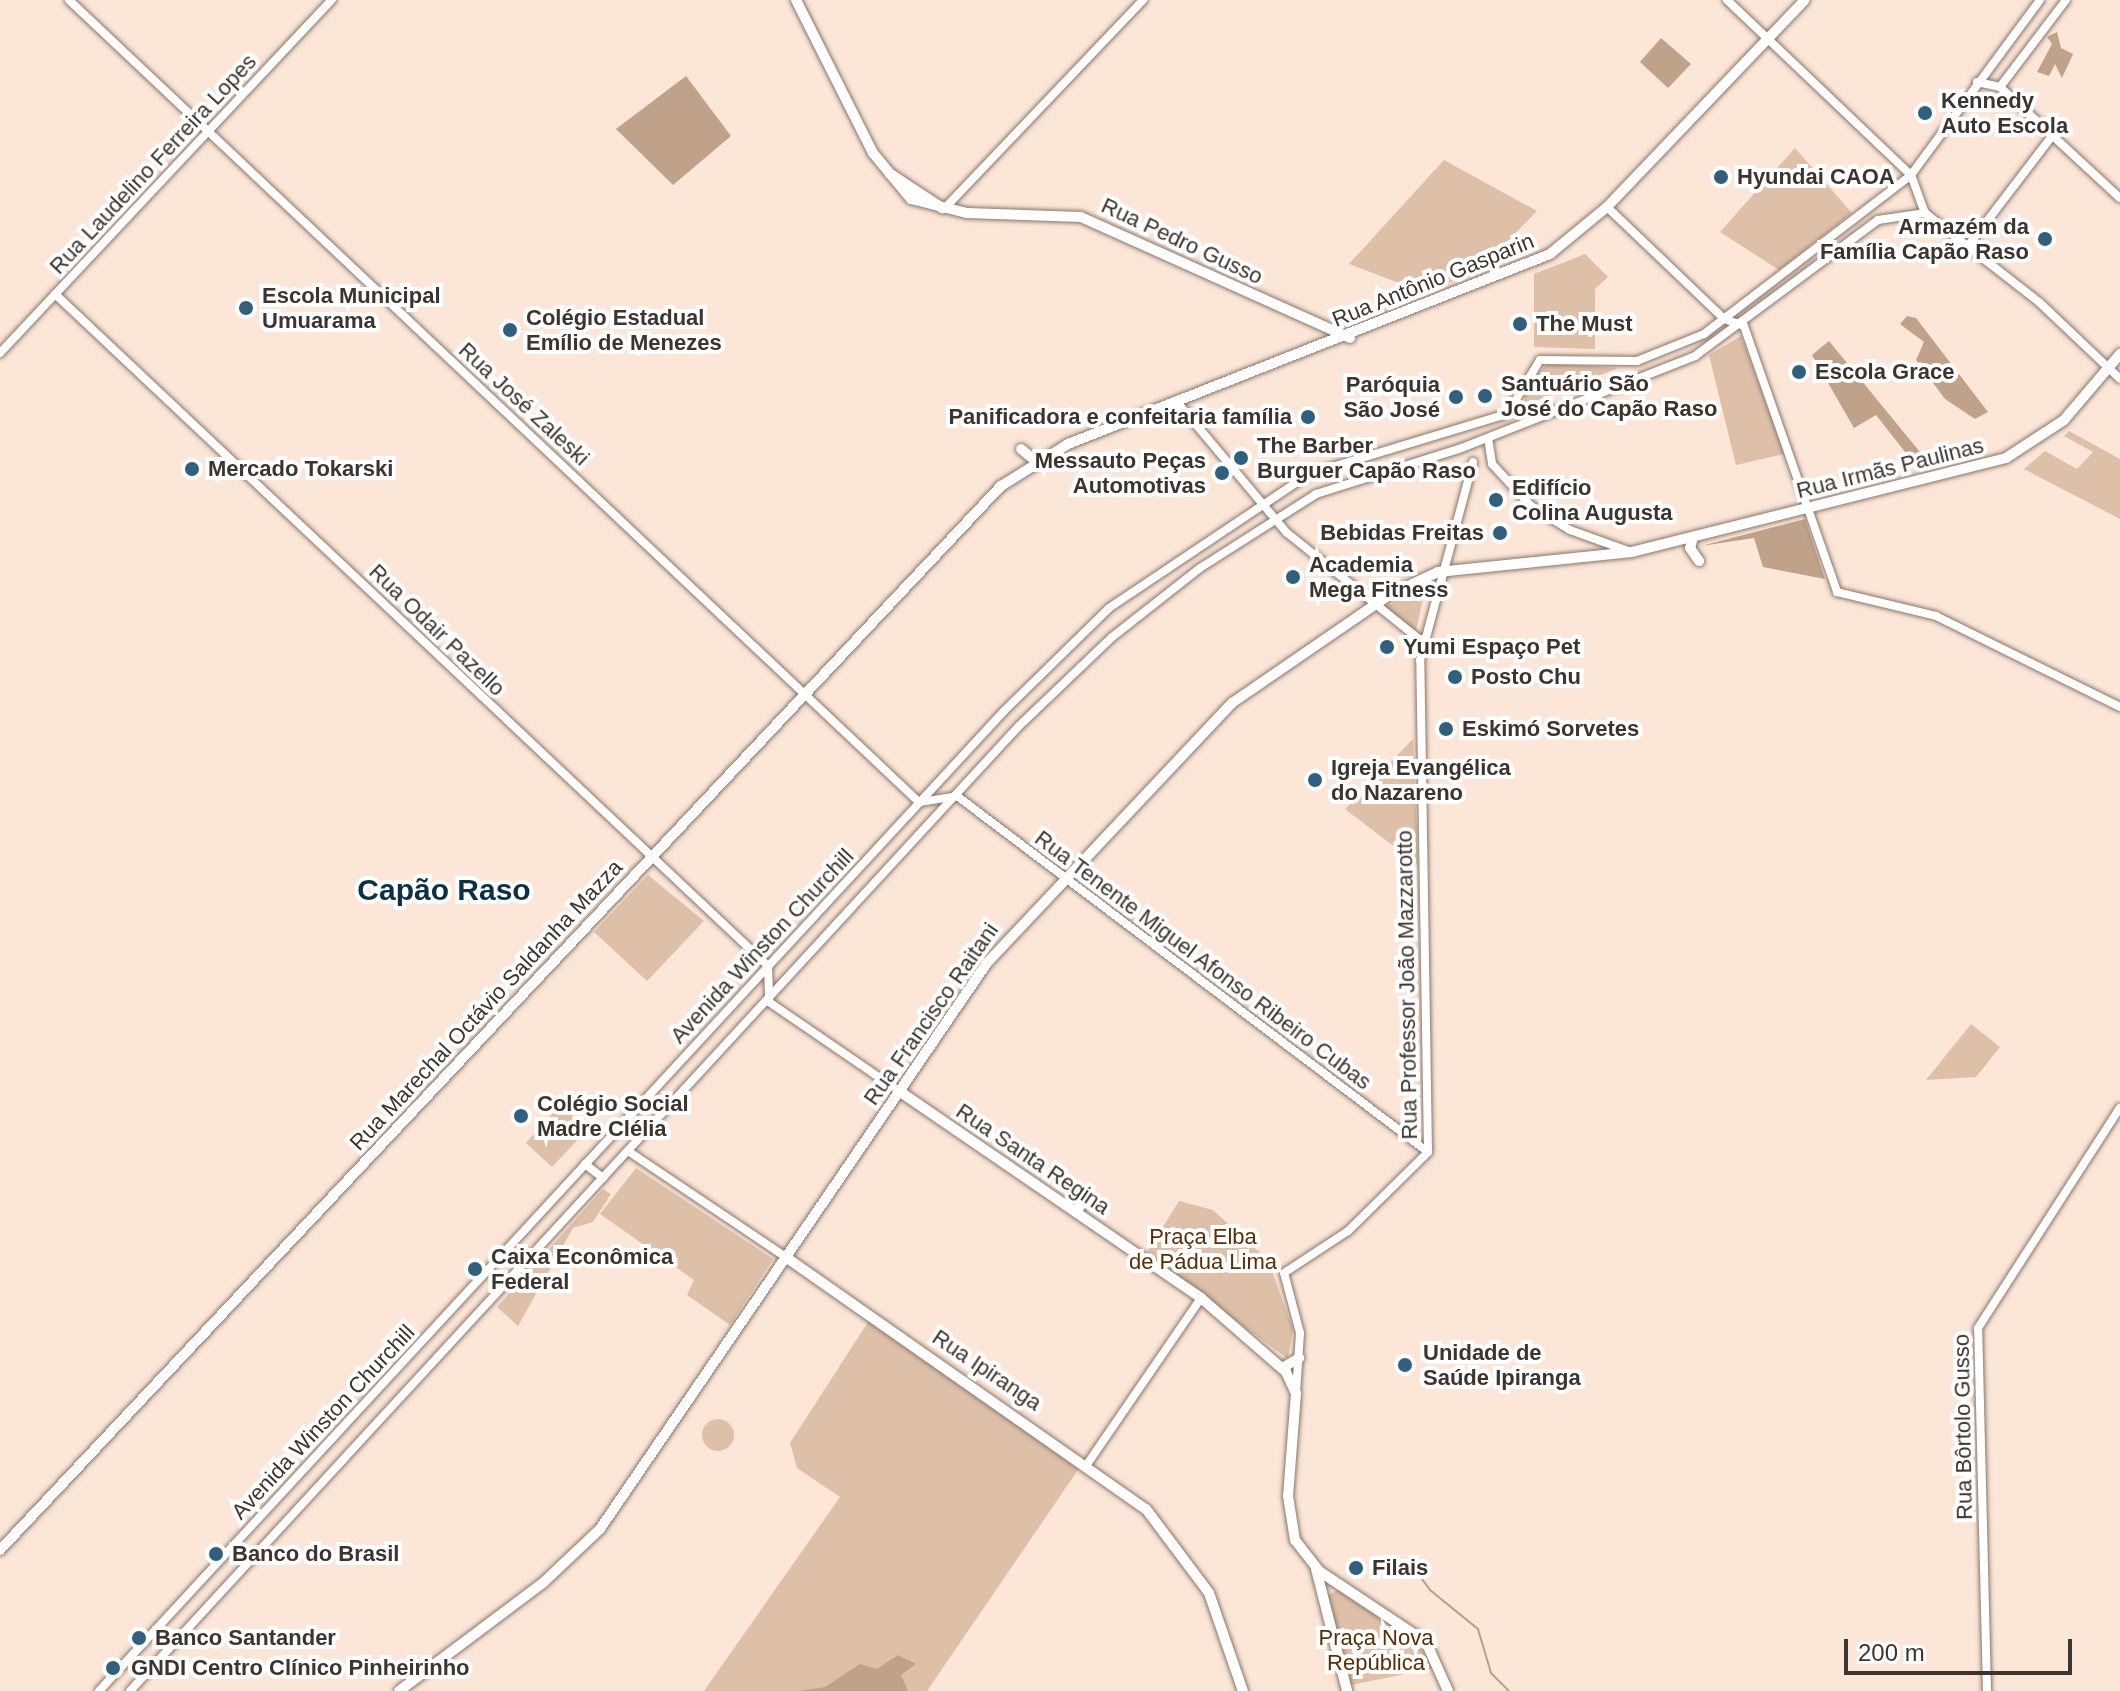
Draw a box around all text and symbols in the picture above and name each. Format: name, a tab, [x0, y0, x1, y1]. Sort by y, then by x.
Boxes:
street label: Rua Laudelino Ferreira Lopes	[44, 49, 262, 279]
place label: Kennedy Auto Escola	[1941, 87, 2068, 138]
marker: Kennedy Auto Escola	[1916, 104, 1934, 122]
place label: Hyundai CAOA	[1737, 164, 1895, 190]
marker: Hyundai CAOA	[1712, 168, 1730, 186]
street label: Rua Pedro Gusso	[1097, 192, 1267, 290]
place label: Armazém da Família Capão Raso	[1820, 213, 2029, 264]
street label: Rua Antônio Gasparin	[1328, 227, 1538, 333]
marker: Armazém da Família Capão Raso	[2036, 230, 2054, 248]
place label: Escola Municipal Umuarama	[262, 282, 440, 334]
marker: Escola Municipal Umuarama	[237, 299, 255, 317]
place label: Colégio Estadual Emílio de Menezes	[526, 304, 722, 356]
place label: The Must	[1536, 311, 1633, 337]
marker: The Must	[1511, 315, 1529, 333]
marker: Colégio Estadual Emílio de Menezes	[501, 321, 519, 339]
street label: Rua José Zaleski	[453, 337, 595, 471]
place label: Escola Grace	[1815, 359, 1954, 385]
marker: Escola Grace	[1790, 363, 1808, 381]
place label: Santuário São José do Capão Raso	[1501, 370, 1717, 422]
place label: Paróquia São José	[1343, 371, 1440, 422]
marker: Santuário São José do Capão Raso	[1476, 387, 1494, 405]
marker: Paróquia São José	[1447, 388, 1465, 406]
place label: Panificadora e confeitaria família	[948, 404, 1292, 430]
marker: Panificadora e confeitaria família	[1299, 408, 1317, 426]
place label: The Barber Burguer Capão Raso	[1257, 432, 1476, 484]
street label: Rua Irmãs Paulinas	[1794, 432, 1986, 504]
place label: Messauto Peças Automotivas	[1035, 447, 1206, 498]
marker: The Barber Burguer Capão Raso	[1232, 449, 1250, 467]
place label: Mercado Tokarski	[208, 456, 393, 482]
marker: Mercado Tokarski	[183, 460, 201, 478]
marker: Messauto Peças Automotivas	[1213, 464, 1231, 482]
place label: Edifício Colina Augusta	[1512, 474, 1673, 526]
marker: Edifício Colina Augusta	[1487, 491, 1505, 509]
place label: Bebidas Freitas	[1320, 520, 1484, 546]
marker: Bebidas Freitas	[1491, 524, 1509, 542]
place label: Academia Mega Fitness	[1309, 551, 1448, 602]
street label: Rua Odair Pazello	[364, 558, 510, 702]
marker: Academia Mega Fitness	[1284, 568, 1302, 586]
place label: Yumi Espaço Pet	[1403, 634, 1580, 660]
marker: Yumi Espaço Pet	[1378, 638, 1396, 656]
place label: Posto Chu	[1471, 664, 1581, 690]
marker: Posto Chu	[1446, 668, 1464, 686]
place label: Eskimó Sorvetes	[1462, 716, 1639, 742]
marker: Eskimó Sorvetes	[1437, 720, 1455, 738]
place label: Igreja Evangélica do Nazareno	[1331, 754, 1511, 806]
marker: Igreja Evangélica do Nazareno	[1306, 771, 1324, 789]
street label: Rua Tenente Miguel Afonso Ribeiro Cubas	[1029, 824, 1377, 1096]
street label: Rua Professor João Mazzarotto	[1391, 830, 1423, 1140]
street label: Avenida Winston Churchill	[665, 843, 859, 1049]
street label: Rua Marechal Octávio Saldanha Mazza	[344, 854, 628, 1156]
district label: Capão Raso	[357, 872, 531, 908]
street label: Rua Francisco Raitani	[858, 918, 1004, 1110]
place label: Colégio Social Madre Clélia	[537, 1090, 689, 1142]
street label: Rua Santa Regina	[951, 1098, 1115, 1220]
marker: Colégio Social Madre Clélia	[512, 1107, 530, 1125]
park label: Praça Elba de Pádua Lima	[1129, 1223, 1277, 1274]
place label: Caixa Econômica Federal	[491, 1243, 673, 1294]
marker: Caixa Econômica Federal	[466, 1260, 484, 1278]
street label: Avenida Winston Churchill	[226, 1319, 420, 1525]
street label: Rua Ipiranga	[927, 1324, 1047, 1416]
street label: Rua Bôrtolo Gusso	[1948, 1334, 1978, 1520]
place label: Unidade de Saúde Ipiranga	[1423, 1339, 1581, 1390]
marker: Unidade de Saúde Ipiranga	[1394, 1354, 1416, 1376]
place label: Banco do Brasil	[232, 1541, 399, 1567]
marker: Banco do Brasil	[207, 1545, 225, 1563]
place label: Filais	[1372, 1555, 1428, 1581]
marker: Filais	[1347, 1559, 1365, 1577]
scale bar	[1848, 1623, 2076, 1673]
park label: Praça Nova República	[1319, 1624, 1433, 1676]
place label: Banco Santander	[155, 1625, 336, 1651]
marker: Banco Santander	[130, 1629, 148, 1647]
text: 200 m	[1858, 1639, 1925, 1666]
place label: GNDI Centro Clínico Pinheirinho	[131, 1655, 470, 1681]
marker: GNDI Centro Clínico Pinheirinho	[102, 1657, 124, 1679]

